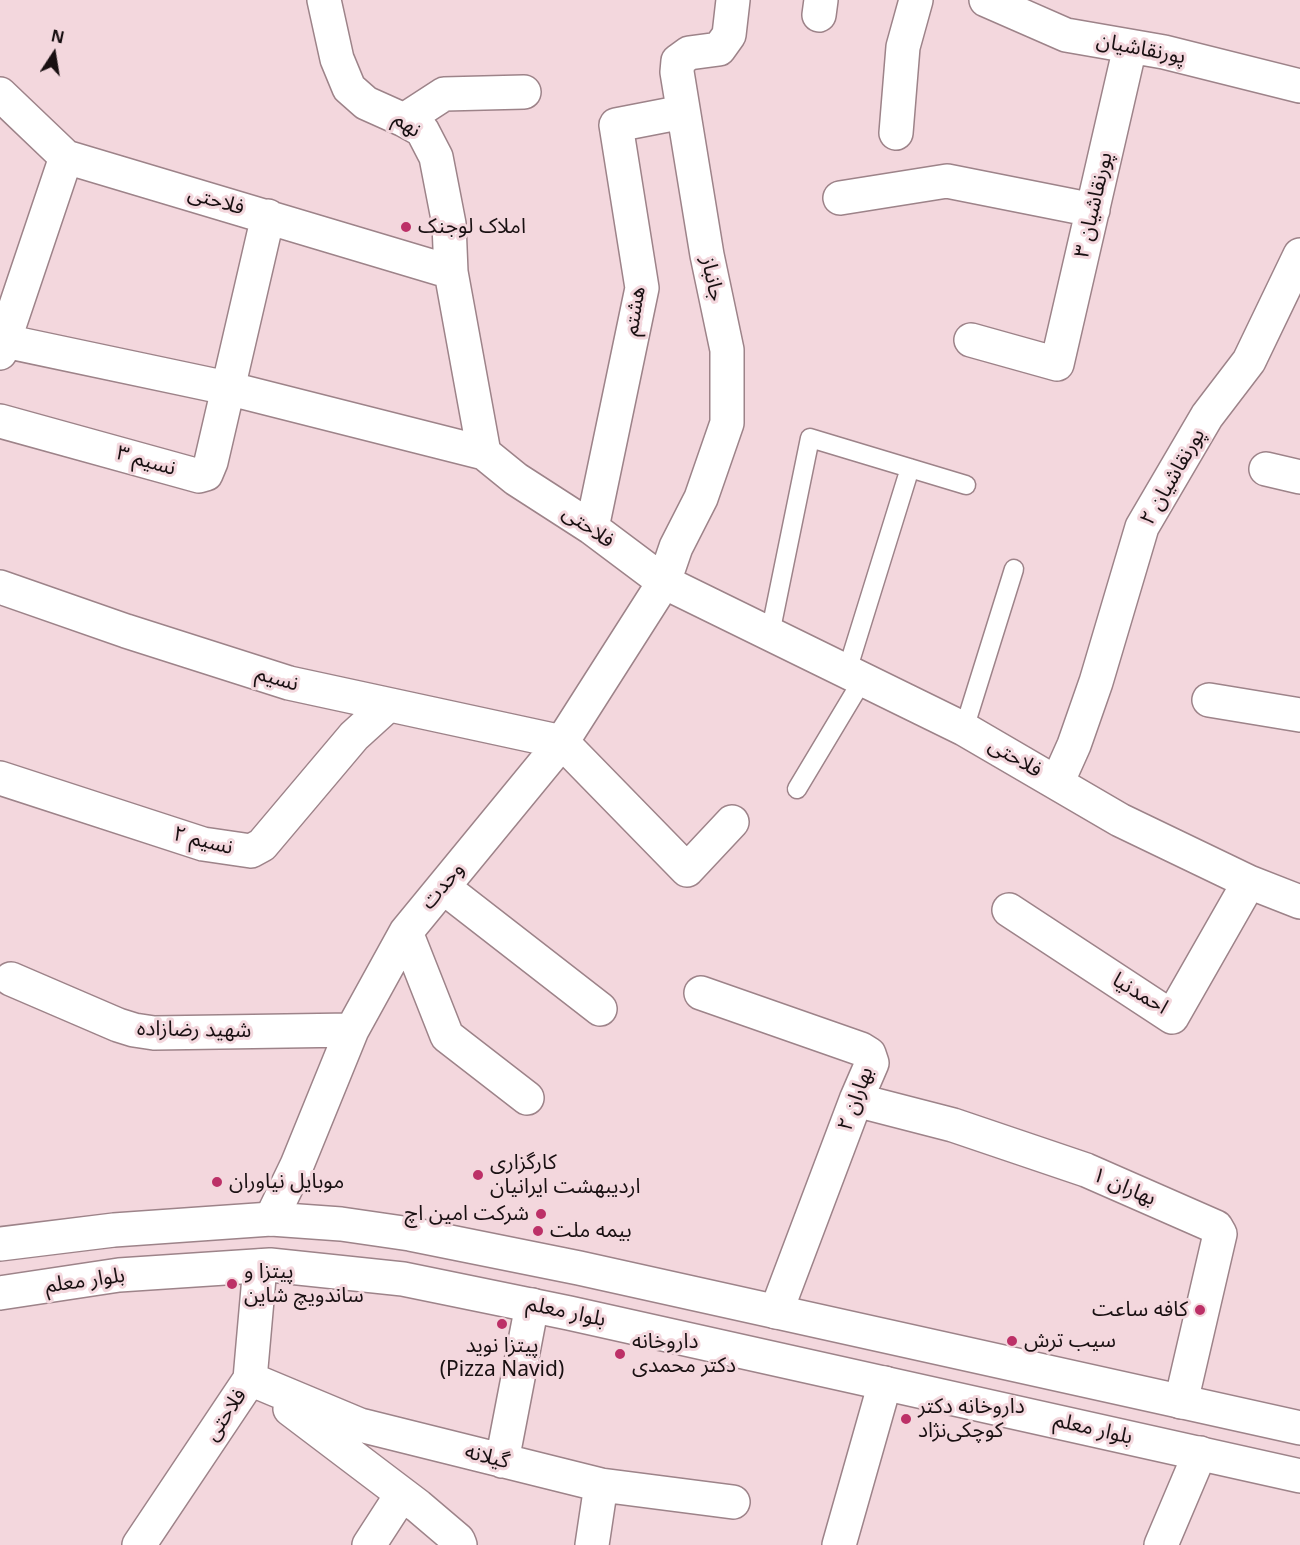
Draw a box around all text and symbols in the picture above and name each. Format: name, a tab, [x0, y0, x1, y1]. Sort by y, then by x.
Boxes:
north arrow	[24, 24, 84, 84]
text: N	[49, 24, 66, 49]
street label: پورنقاشیان	[1094, 28, 1188, 70]
street label: نهم	[388, 107, 426, 143]
street label: پورنقاشیان ۳	[1070, 150, 1118, 260]
street label: فلاحتی	[185, 181, 247, 221]
place label: املاک لوجنک	[418, 214, 526, 240]
marker: املاک لوجنک	[399, 220, 413, 234]
street label: جانباز	[695, 254, 729, 304]
street label: هشتم	[619, 285, 651, 337]
street label: پورنقاشیان ۲	[1135, 424, 1211, 530]
street label: نسیم ۳	[113, 441, 179, 481]
street label: فلاحتی	[557, 500, 619, 554]
street label: نسیم	[253, 661, 301, 697]
street label: فلاحتی	[984, 733, 1046, 783]
street label: نسیم ٢	[171, 821, 235, 861]
street label: وحدت	[416, 857, 470, 915]
street label: احمدنیا	[1108, 968, 1172, 1020]
street label: شهید رضازاده	[137, 1016, 251, 1044]
street label: بهاران ۲	[833, 1063, 879, 1135]
place label: کارگزاری اردیبهشت ایرانیان	[490, 1150, 641, 1200]
street label: بهاران ۱	[1088, 1162, 1160, 1212]
marker: کارگزاری اردیبهشت ایرانیان	[471, 1168, 485, 1182]
place label: موبایل نیاوران	[229, 1169, 344, 1195]
marker: موبایل نیاوران	[210, 1175, 224, 1189]
place label: شرکت امین اچ	[405, 1201, 529, 1227]
marker: شرکت امین اچ	[534, 1207, 548, 1221]
place label: بیمه ملت	[550, 1218, 632, 1244]
marker: بیمه ملت	[531, 1224, 545, 1238]
place label: پیتزا و ساندویچ شاین	[244, 1259, 364, 1309]
street label: بلوار معلم	[44, 1263, 126, 1299]
marker: پیتزا و ساندویچ شاین	[225, 1277, 239, 1291]
street label: بلوار معلم	[524, 1291, 608, 1333]
place label: کافه ساعت	[1092, 1297, 1188, 1323]
marker: کافه ساعت	[1193, 1303, 1207, 1317]
marker: پیتزا نوید (Pizza Navid)	[495, 1317, 509, 1331]
place label: سیب ترش	[1024, 1328, 1116, 1354]
place label: داروخانه دکتر محمدی	[632, 1329, 736, 1379]
place label: پیتزا نوید (Pizza Navid)	[440, 1333, 564, 1383]
marker: سیب ترش	[1005, 1334, 1019, 1348]
marker: داروخانه دکتر محمدی	[613, 1347, 627, 1361]
street label: فلاحتی	[199, 1384, 253, 1446]
place label: داروخانه دکتر کوچکی‌نژاد	[918, 1394, 1025, 1444]
street label: بلوار معلم	[1051, 1408, 1135, 1450]
marker: داروخانه دکتر کوچکی‌نژاد	[899, 1412, 913, 1426]
street label: گیلانه	[462, 1439, 512, 1475]

